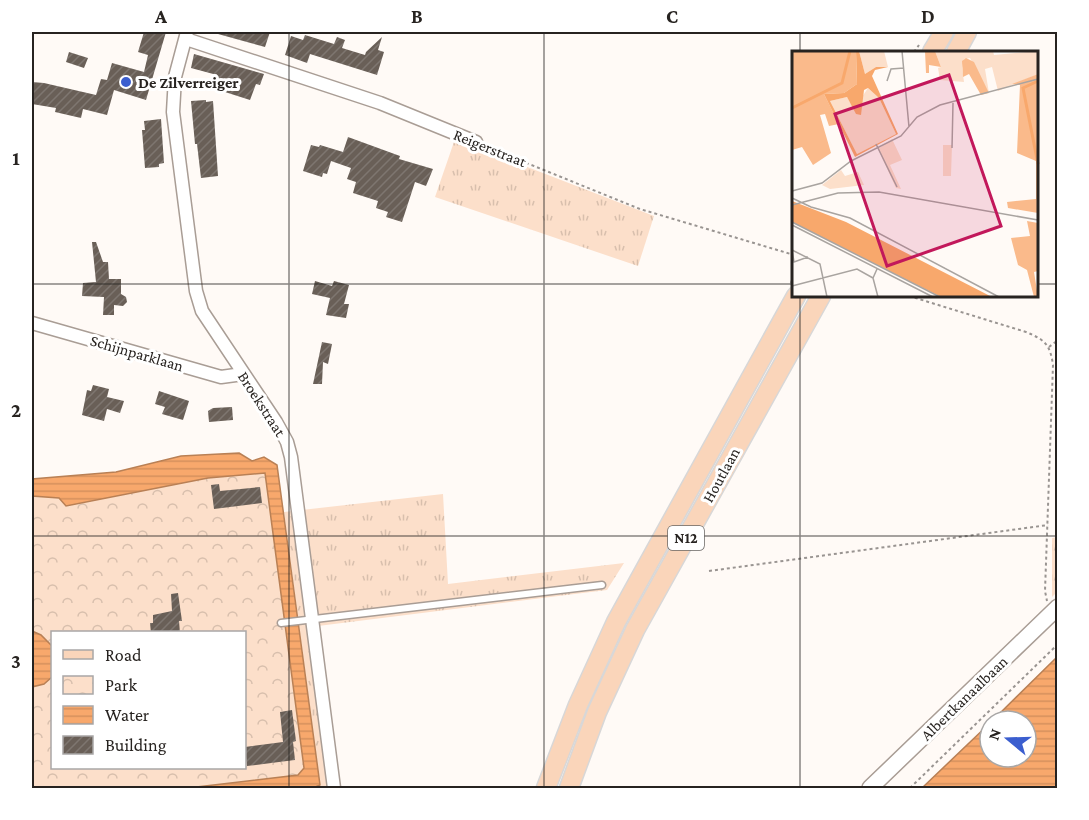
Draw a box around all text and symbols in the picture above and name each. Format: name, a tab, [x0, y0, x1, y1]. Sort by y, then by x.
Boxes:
text: A	[154, 5, 168, 27]
text: B	[411, 5, 423, 27]
text: C	[666, 5, 678, 27]
text: D	[921, 5, 935, 27]
inset map	[792, 51, 1038, 297]
place label: De Zilverreiger	[138, 74, 239, 91]
marker: De Zilverreiger	[119, 75, 133, 89]
street label: Reigerstraat	[451, 126, 530, 172]
text: 1	[12, 147, 20, 169]
street label: Schijnparklaan	[88, 332, 186, 375]
street label: Broekstraat	[235, 368, 290, 440]
text: 2	[11, 399, 21, 421]
street label: Houtlaan	[699, 444, 743, 505]
road number: N12	[668, 526, 704, 550]
legend	[51, 631, 246, 769]
text: Road	[105, 645, 142, 665]
text: 3	[11, 650, 21, 672]
street label: Albertkanaalbaan	[917, 652, 1011, 744]
text: Park	[105, 675, 137, 695]
text: Water	[105, 705, 150, 725]
north arrow	[978, 709, 1038, 769]
text: N	[984, 726, 1004, 742]
text: Building	[105, 735, 167, 755]

